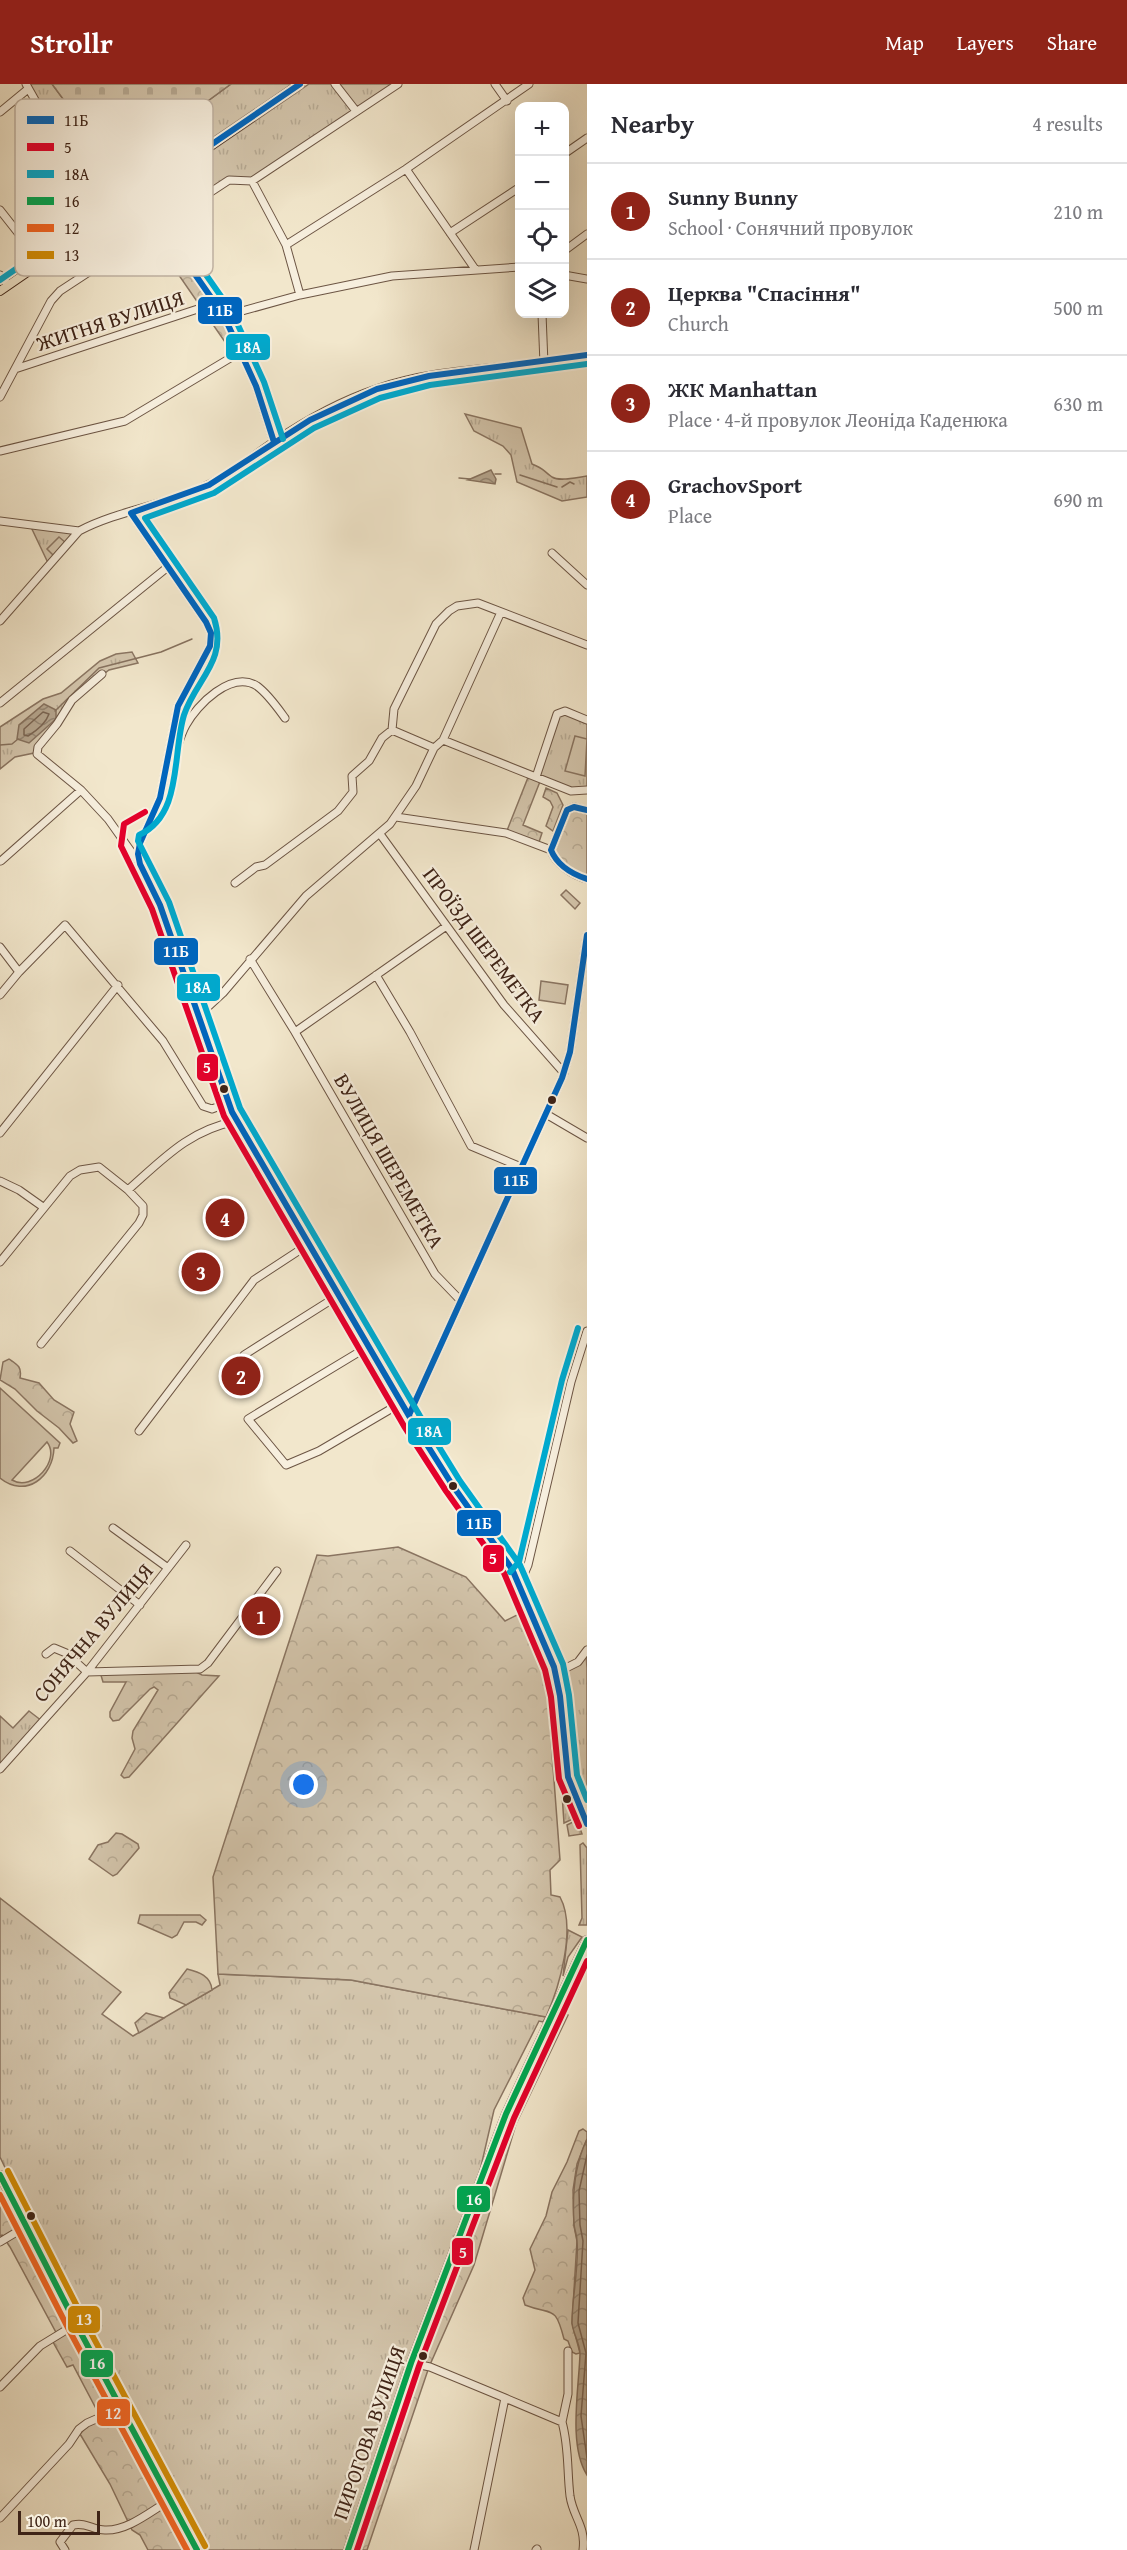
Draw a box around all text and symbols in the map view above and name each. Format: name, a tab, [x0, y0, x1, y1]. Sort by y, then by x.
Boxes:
text: Strollr	[30, 22, 113, 63]
text: Map	[885, 27, 924, 58]
text: Layers	[957, 27, 1014, 58]
text: Share	[1047, 27, 1097, 58]
legend	[15, 99, 213, 276]
map controls	[515, 102, 569, 318]
button: +	[515, 102, 569, 156]
text: Nearby	[611, 104, 694, 143]
text: 11Б	[64, 108, 88, 132]
text: 4 results	[1032, 109, 1103, 138]
text: 5	[64, 135, 72, 159]
button: −	[515, 156, 569, 210]
text: 18А	[64, 162, 89, 186]
text: Sunny Bunny	[668, 181, 798, 213]
text: 16	[64, 189, 80, 213]
text: 1	[625, 197, 636, 226]
text: 210 m	[1053, 197, 1103, 226]
button: locate	[515, 210, 569, 264]
text: School · Сонячний провулок	[668, 213, 913, 242]
text: 12	[64, 216, 79, 240]
text: 13	[64, 243, 79, 267]
button: layers	[515, 264, 569, 318]
text: Церква "Спасіння"	[668, 277, 861, 309]
street label: ЖИТНЯ ВУЛИЦЯ	[31, 282, 188, 359]
text: 2	[625, 293, 636, 322]
text: 500 m	[1053, 293, 1103, 322]
line badge: 11Б	[197, 296, 243, 325]
text: 11Б	[207, 298, 233, 322]
text: Church	[668, 309, 729, 338]
line badge: 18А	[225, 333, 271, 361]
text: 18А	[235, 335, 262, 359]
text: ЖК Manhattan	[668, 373, 817, 405]
text: 3	[625, 389, 636, 418]
text: 630 m	[1053, 389, 1103, 418]
text: Place · 4-й провулок Леоніда Каденюка	[668, 405, 1008, 434]
text: GrachovSport	[668, 469, 802, 501]
text: 4	[625, 485, 636, 514]
text: 690 m	[1053, 485, 1103, 514]
text: Place	[668, 501, 712, 530]
street label: ПРОЇЗД ШЕРЕМЕТКА	[416, 860, 553, 1029]
line badge: 11Б	[153, 937, 199, 966]
text: 11Б	[163, 939, 189, 963]
line badge: 18А	[176, 973, 221, 1002]
text: 18А	[185, 975, 212, 999]
line badge: 5	[196, 1053, 219, 1082]
text: 5	[203, 1055, 211, 1079]
street label: ВУЛИЦЯ ШЕРЕМЕТКА	[327, 1068, 452, 1254]
unlabelled marker	[218, 1083, 230, 1095]
unlabelled marker	[546, 1094, 558, 1106]
line badge: 11Б	[493, 1166, 538, 1195]
text: 11Б	[503, 1168, 529, 1192]
pin: 4	[206, 1196, 244, 1240]
pin: 3	[182, 1250, 220, 1294]
pin: 2	[222, 1354, 260, 1398]
line badge: 18А	[407, 1417, 452, 1446]
text: 18А	[416, 1419, 443, 1443]
unlabelled marker	[447, 1480, 459, 1492]
line badge: 11Б	[456, 1509, 502, 1537]
text: 11Б	[466, 1511, 492, 1535]
line badge: 5	[482, 1544, 505, 1573]
text: 5	[489, 1546, 497, 1570]
street label: СОНЯЧНА ВУЛИЦЯ	[25, 1557, 160, 1709]
pin: 1	[242, 1594, 280, 1639]
your location	[289, 1770, 318, 1799]
unlabelled marker	[561, 1793, 573, 1805]
line badge: 16	[456, 2185, 491, 2213]
text: 16	[466, 2187, 482, 2211]
unlabelled marker	[25, 2210, 37, 2222]
line badge: 5	[451, 2237, 474, 2266]
text: 5	[459, 2240, 467, 2264]
line badge: 13	[67, 2305, 101, 2334]
text: 13	[76, 2307, 92, 2331]
street label: ПИРОГОВА ВУЛИЦЯ	[324, 2342, 413, 2524]
line badge: 16	[80, 2349, 114, 2378]
unlabelled marker	[417, 2350, 429, 2362]
text: 16	[89, 2351, 105, 2375]
line badge: 12	[96, 2398, 131, 2427]
text: 12	[105, 2401, 121, 2425]
scale bar	[18, 2508, 100, 2536]
text: 100 m	[27, 2509, 67, 2533]

